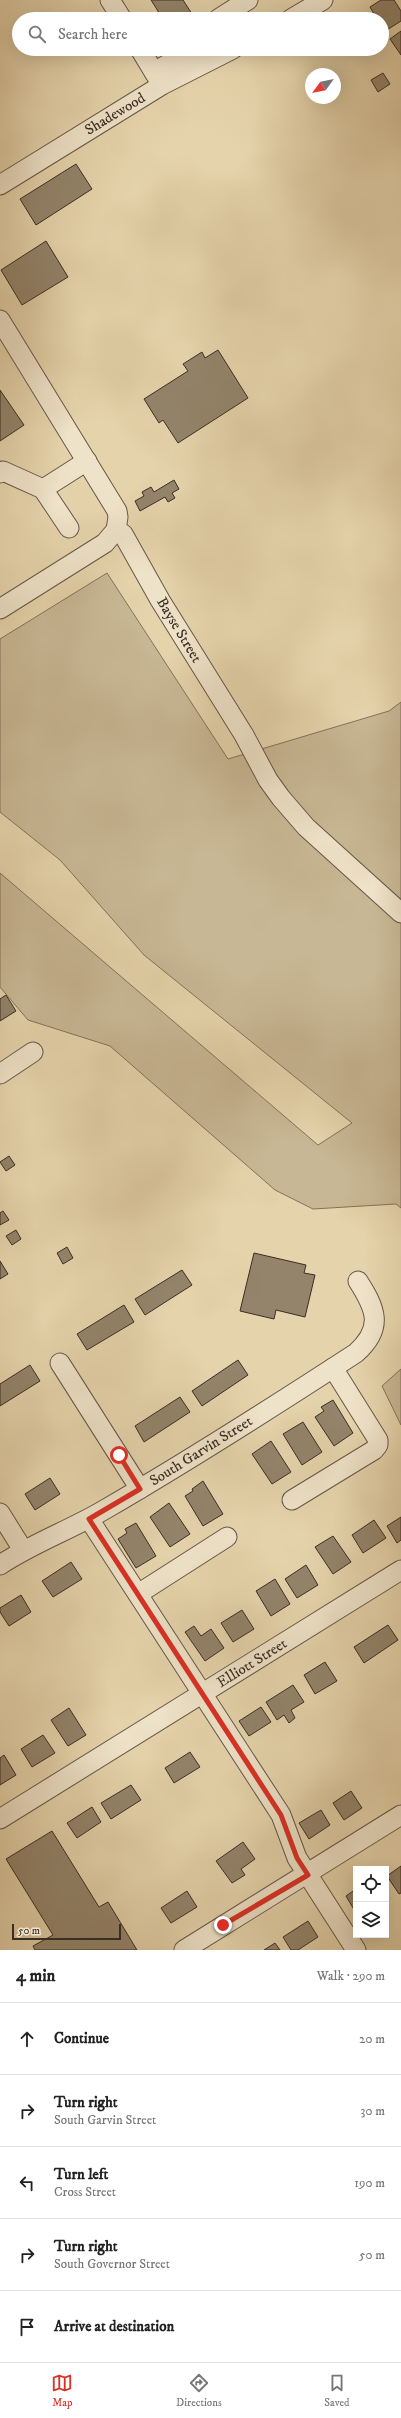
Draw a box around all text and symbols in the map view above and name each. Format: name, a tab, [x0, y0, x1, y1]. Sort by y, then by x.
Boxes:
search box	[12, 12, 389, 56]
icon: search	[26, 23, 48, 45]
text: Search here	[58, 25, 127, 44]
north arrow	[305, 68, 341, 104]
street label: Shadewood	[81, 88, 149, 140]
street label: Bayse Street	[152, 594, 206, 666]
street label: South Garvin Street	[146, 1412, 256, 1490]
route start	[110, 1446, 128, 1464]
street label: Elliott Street	[213, 1634, 291, 1692]
map controls	[353, 1866, 389, 1938]
button: locate	[353, 1866, 389, 1902]
button: layers	[353, 1902, 389, 1938]
route end	[214, 1916, 232, 1934]
scale bar	[12, 1922, 121, 1941]
text: 50 m	[18, 1924, 40, 1938]
text: 4 min	[16, 1965, 55, 1987]
text: Walk · 290 m	[317, 1968, 385, 1984]
icon: ahead	[16, 2028, 38, 2050]
text: Continue	[54, 2029, 109, 2048]
text: 20 m	[359, 2031, 385, 2047]
text: Turn right	[54, 2093, 117, 2112]
icon: right	[16, 2100, 38, 2122]
text: 30 m	[361, 2103, 385, 2119]
text: South Garvin Street	[54, 2112, 156, 2128]
text: Turn left	[54, 2165, 108, 2184]
icon: left	[16, 2172, 38, 2194]
text: 190 m	[354, 2175, 385, 2191]
text: Cross Street	[54, 2184, 116, 2200]
text: Turn right	[54, 2237, 117, 2256]
icon: right	[16, 2244, 38, 2266]
text: 50 m	[359, 2247, 385, 2263]
text: South Governor Street	[54, 2256, 170, 2272]
icon: arrive	[16, 2316, 38, 2338]
text: Arrive at destination	[54, 2317, 174, 2336]
tab: Map	[51, 2372, 73, 2410]
tab: Directions	[176, 2372, 222, 2410]
tab: Saved	[324, 2372, 350, 2410]

